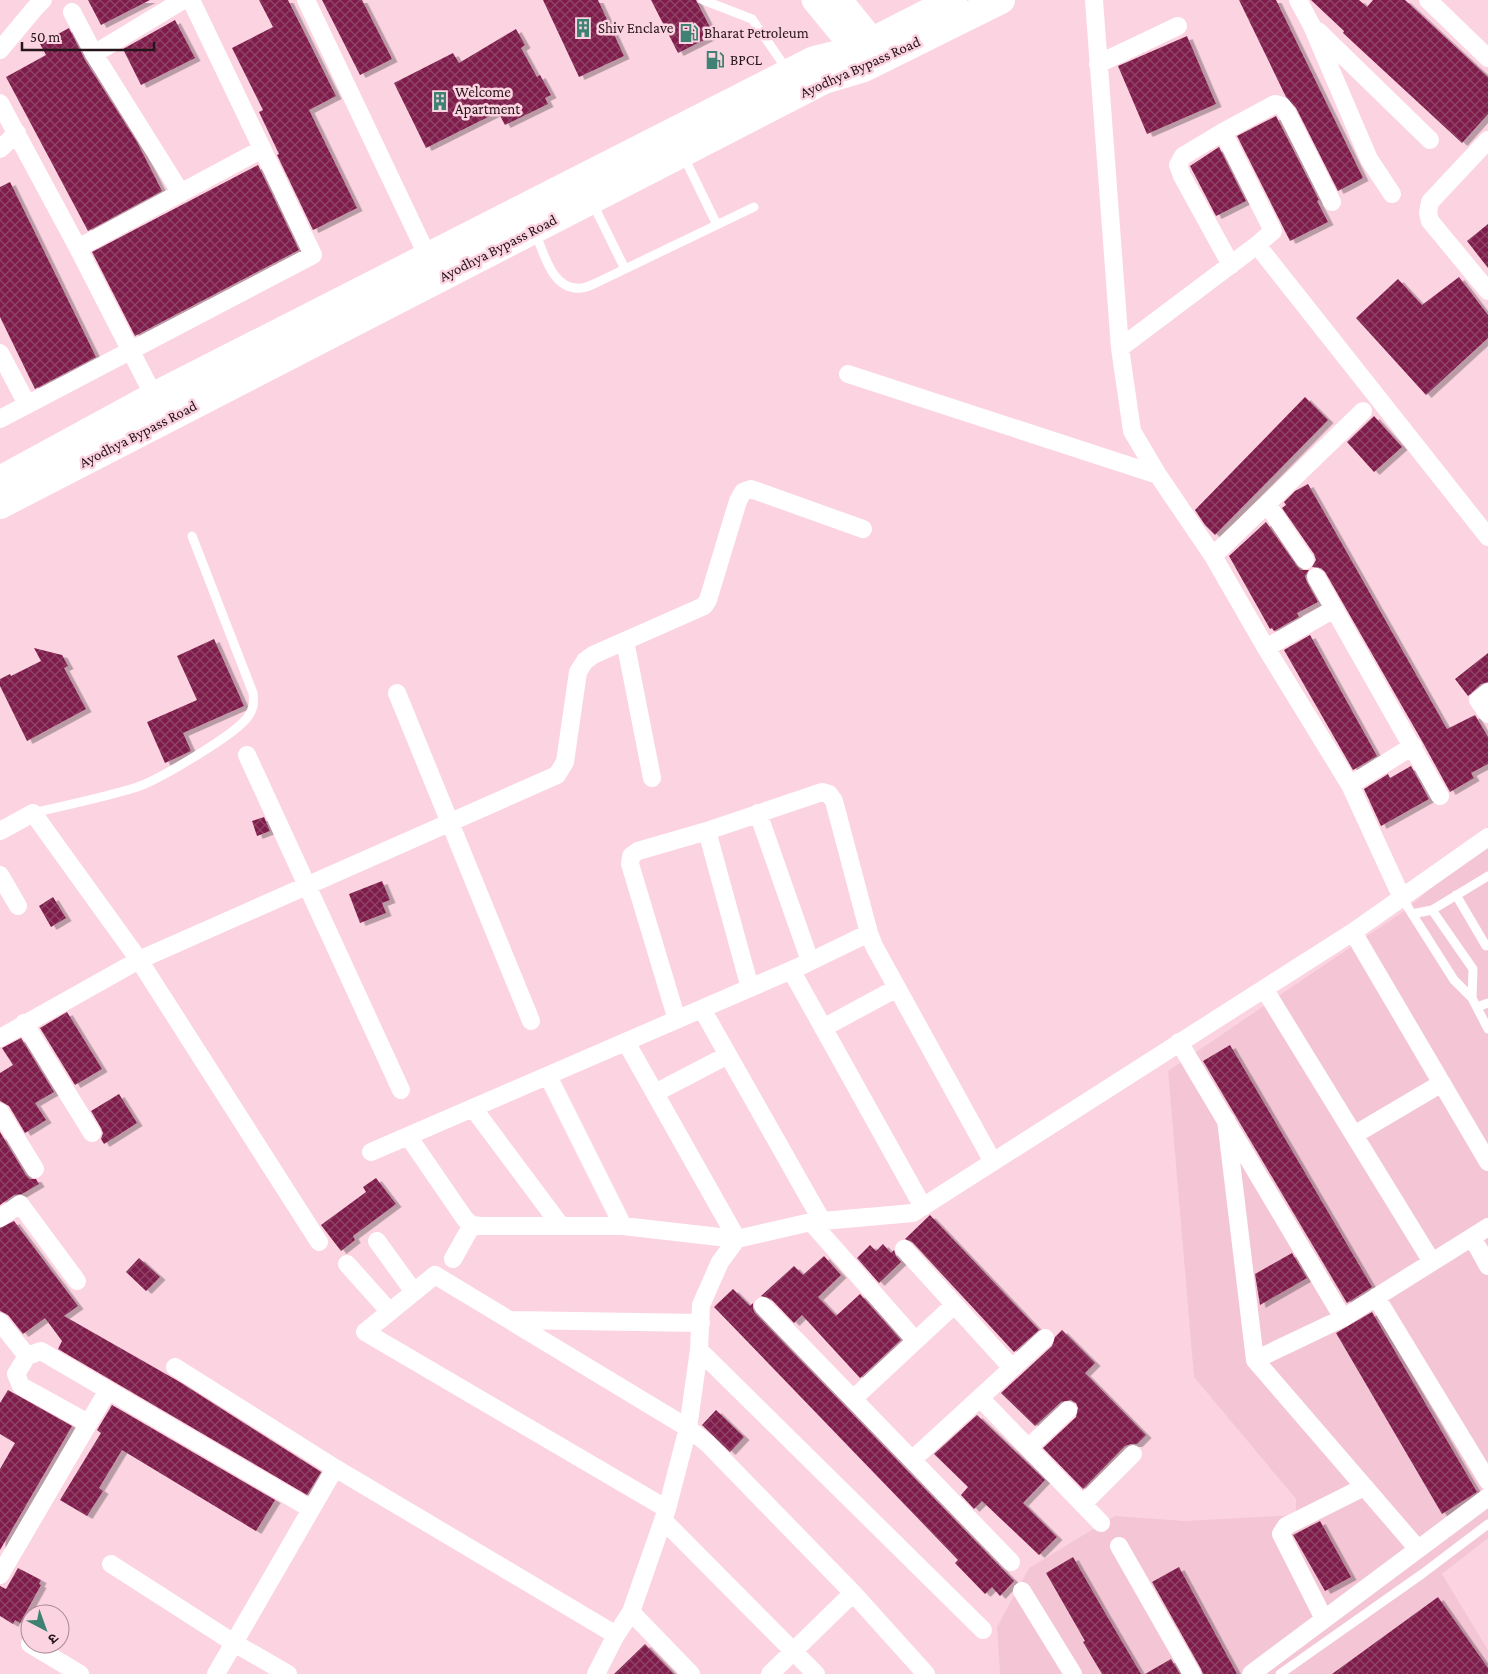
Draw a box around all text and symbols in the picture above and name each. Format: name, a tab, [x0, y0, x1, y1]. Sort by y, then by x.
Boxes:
building icon: Shiv Enclave	[572, 17, 594, 39]
scale bar	[22, 20, 155, 52]
place label: Shiv Enclave	[598, 20, 674, 36]
fuel station icon: Bharat Petroleum	[678, 22, 700, 44]
place label: Bharat Petroleum	[704, 25, 809, 41]
text: 50 m	[30, 29, 60, 45]
street label: Ayodhya Bypass Road	[797, 33, 923, 102]
fuel station icon: BPCL	[704, 49, 726, 71]
place label: BPCL	[730, 52, 763, 68]
place label: Welcome Apartment	[455, 84, 521, 118]
building icon: Welcome Apartment	[429, 90, 451, 112]
street label: Ayodhya Bypass Road	[437, 211, 560, 286]
street label: Ayodhya Bypass Road	[77, 397, 200, 472]
north arrow	[20, 1604, 70, 1654]
text: उ	[45, 1630, 62, 1648]

